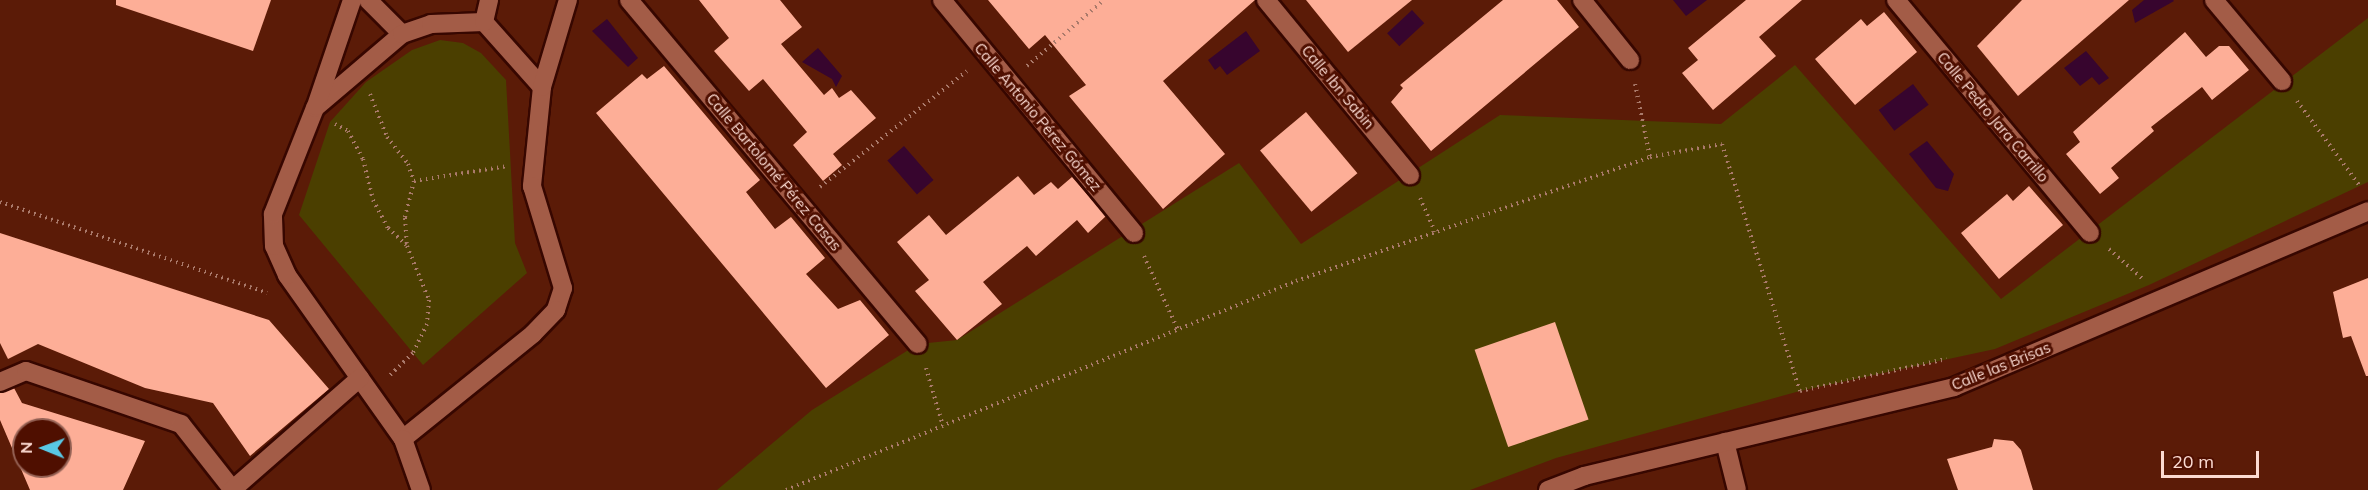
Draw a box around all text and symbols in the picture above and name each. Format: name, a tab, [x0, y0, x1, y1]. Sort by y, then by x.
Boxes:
street label: Calle Antonio Pérez Gómez	[971, 39, 1105, 195]
street label: Calle Ibn Sabin	[1298, 42, 1378, 132]
street label: Calle Pedro Jara Carrillo	[1933, 48, 2053, 186]
street label: Calle Bartolomé Pérez Casas	[703, 90, 845, 254]
street label: Calle las Brisas	[1949, 338, 2053, 394]
north arrow	[12, 418, 72, 478]
scale bar	[2164, 439, 2262, 477]
text: N	[16, 442, 36, 454]
text: 20 m	[2172, 450, 2214, 473]

